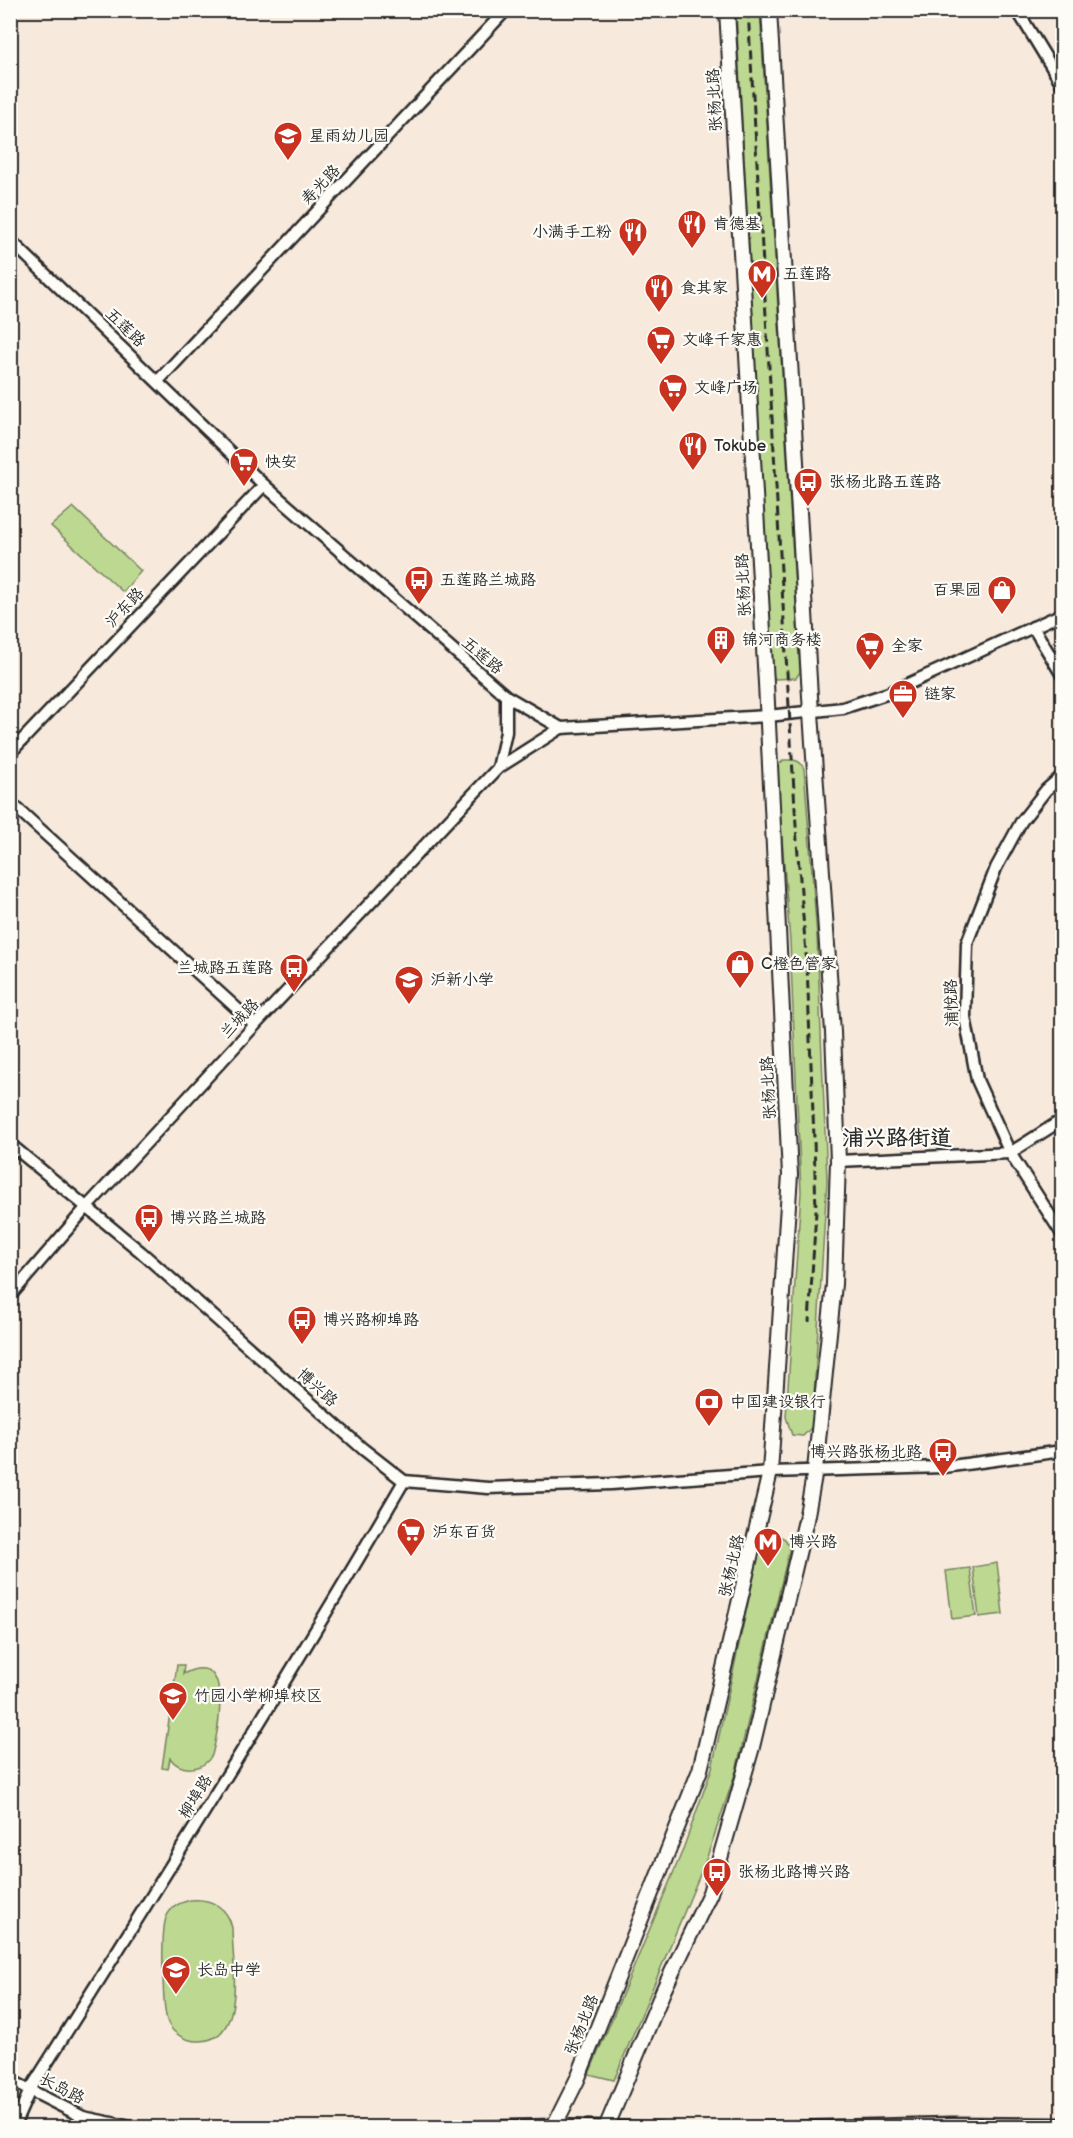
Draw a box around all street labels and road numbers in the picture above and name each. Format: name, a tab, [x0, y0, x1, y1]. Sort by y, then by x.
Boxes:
street label: 张杨北路	[704, 68, 726, 132]
street label: 寿光路	[297, 161, 345, 209]
street label: 五莲路	[101, 304, 149, 352]
street label: 张杨北路	[733, 553, 755, 617]
street label: 沪东路	[102, 584, 148, 632]
street label: 五莲路	[458, 633, 506, 679]
street label: 浦悦路	[942, 979, 962, 1027]
street label: 兰城路	[217, 995, 263, 1043]
street label: 张杨北路	[758, 1056, 780, 1120]
street label: 博兴路	[293, 1365, 341, 1411]
street label: 张杨北路	[716, 1533, 748, 1599]
street label: 柳埠路	[175, 1772, 217, 1822]
street label: 张杨北路	[561, 1992, 603, 2058]
street label: 长岛路	[36, 2070, 88, 2108]

